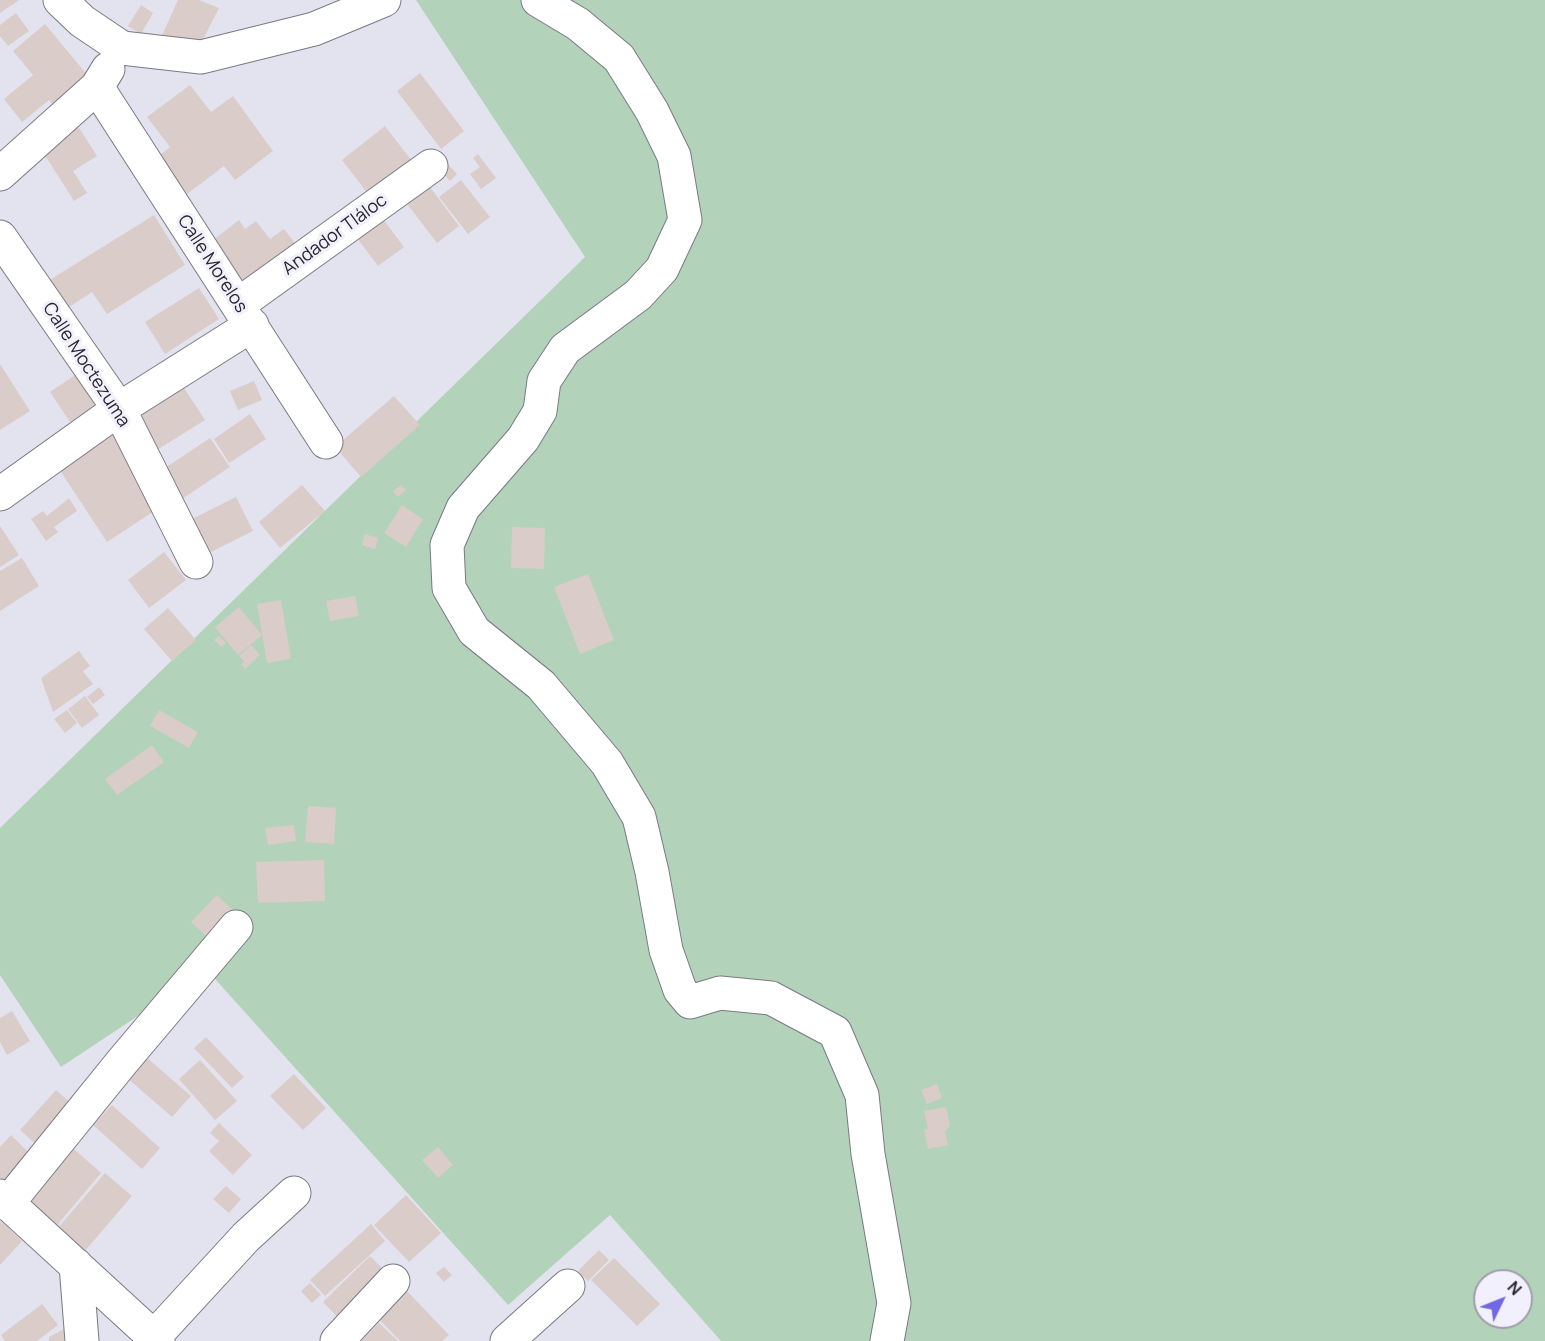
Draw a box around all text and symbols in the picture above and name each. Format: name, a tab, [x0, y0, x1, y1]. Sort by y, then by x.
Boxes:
street label: Andador Tláloc	[279, 190, 391, 280]
street label: Calle Morelos	[172, 211, 252, 317]
street label: Calle Moctezuma	[38, 299, 134, 431]
north arrow	[1473, 1269, 1533, 1329]
text: N	[1503, 1276, 1527, 1300]

